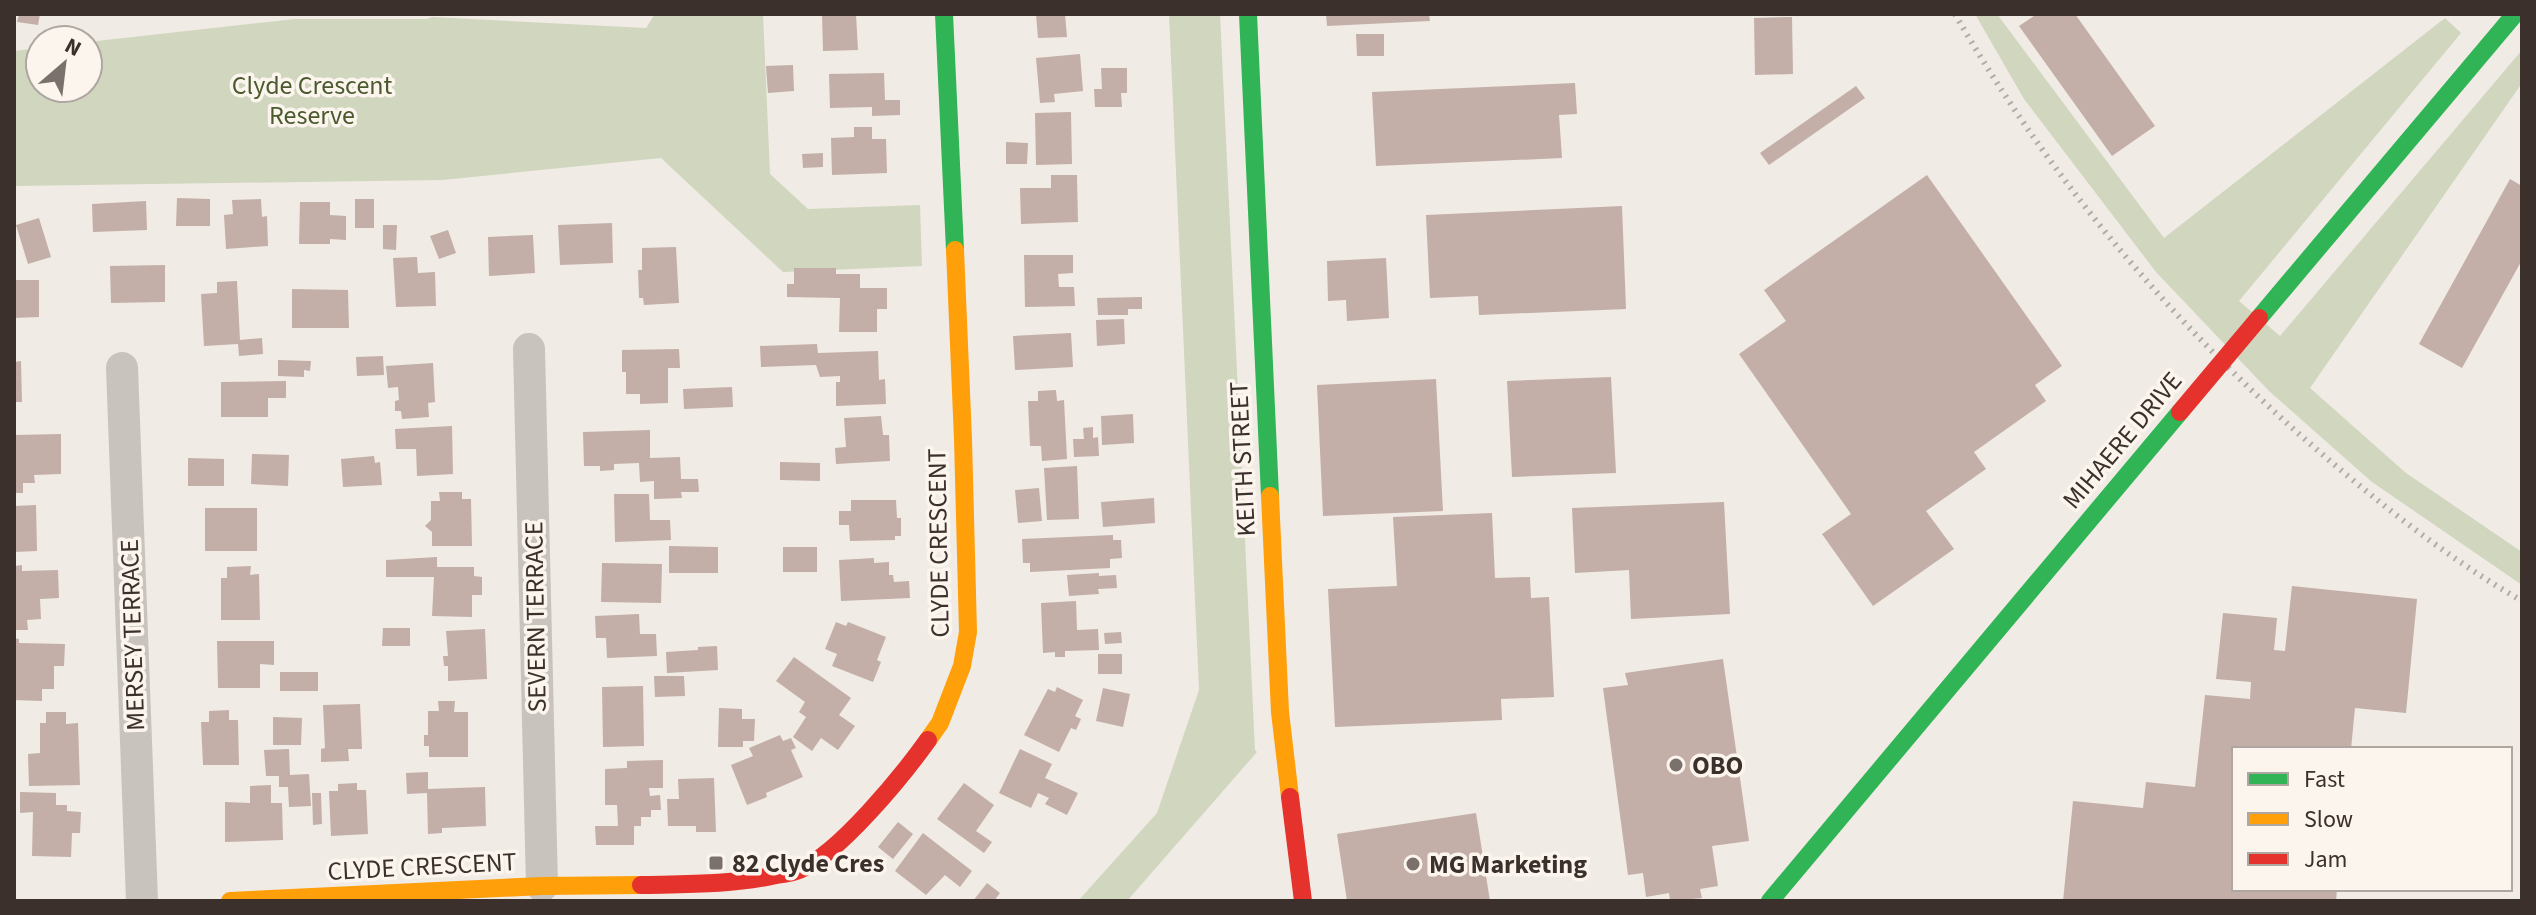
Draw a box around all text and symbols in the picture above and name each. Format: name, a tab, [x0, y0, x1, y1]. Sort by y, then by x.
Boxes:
north arrow	[24, 24, 104, 104]
text: N	[59, 30, 87, 65]
park label: Clyde Crescent Reserve	[232, 67, 393, 134]
street label: MIHAERE DRIVE	[2054, 364, 2191, 517]
street label: KEITH STREET	[1220, 380, 1265, 537]
street label: CLYDE CRESCENT	[918, 448, 959, 638]
street label: SEVERN TERRACE	[515, 521, 556, 713]
street label: MERSEY TERRACE	[111, 539, 154, 731]
place label: OBO	[1692, 747, 1743, 784]
legend	[2232, 747, 2512, 891]
marker: OBO	[1667, 756, 1685, 774]
text: Fast	[2304, 762, 2345, 797]
text: Slow	[2304, 802, 2353, 837]
text: Jam	[2304, 842, 2348, 877]
street label: CLYDE CRESCENT	[327, 843, 518, 890]
place label: 82 Clyde Cres	[732, 845, 884, 882]
place label: MG Marketing	[1429, 846, 1587, 883]
marker: 82 Clyde Cres	[707, 854, 725, 872]
marker: MG Marketing	[1404, 855, 1422, 873]

